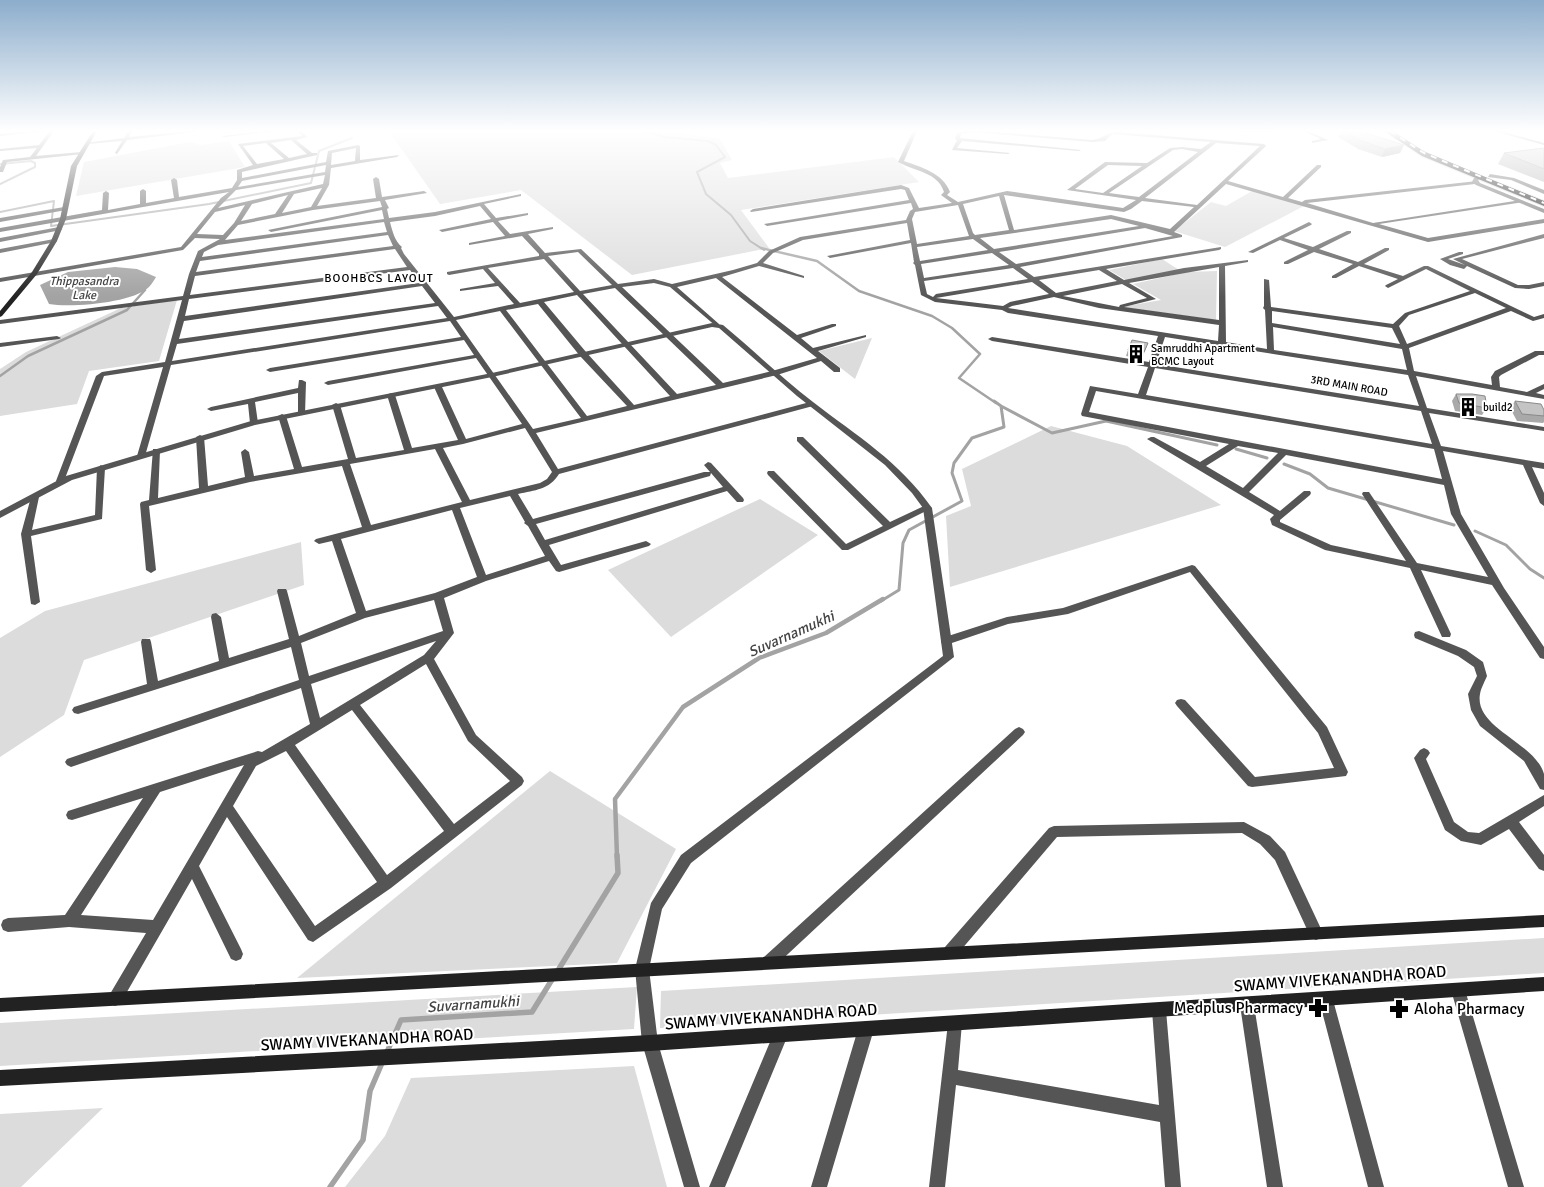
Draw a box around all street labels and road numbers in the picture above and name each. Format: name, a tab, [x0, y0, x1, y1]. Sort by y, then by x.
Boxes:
street label: 3RD MAIN ROAD	[1309, 373, 1389, 399]
street label: SWAMY VIVEKANANDHA ROAD	[1233, 962, 1447, 996]
street label: SWAMY VIVEKANANDHA ROAD	[664, 1000, 878, 1034]
street label: SWAMY VIVEKANANDHA ROAD	[260, 1024, 474, 1056]

